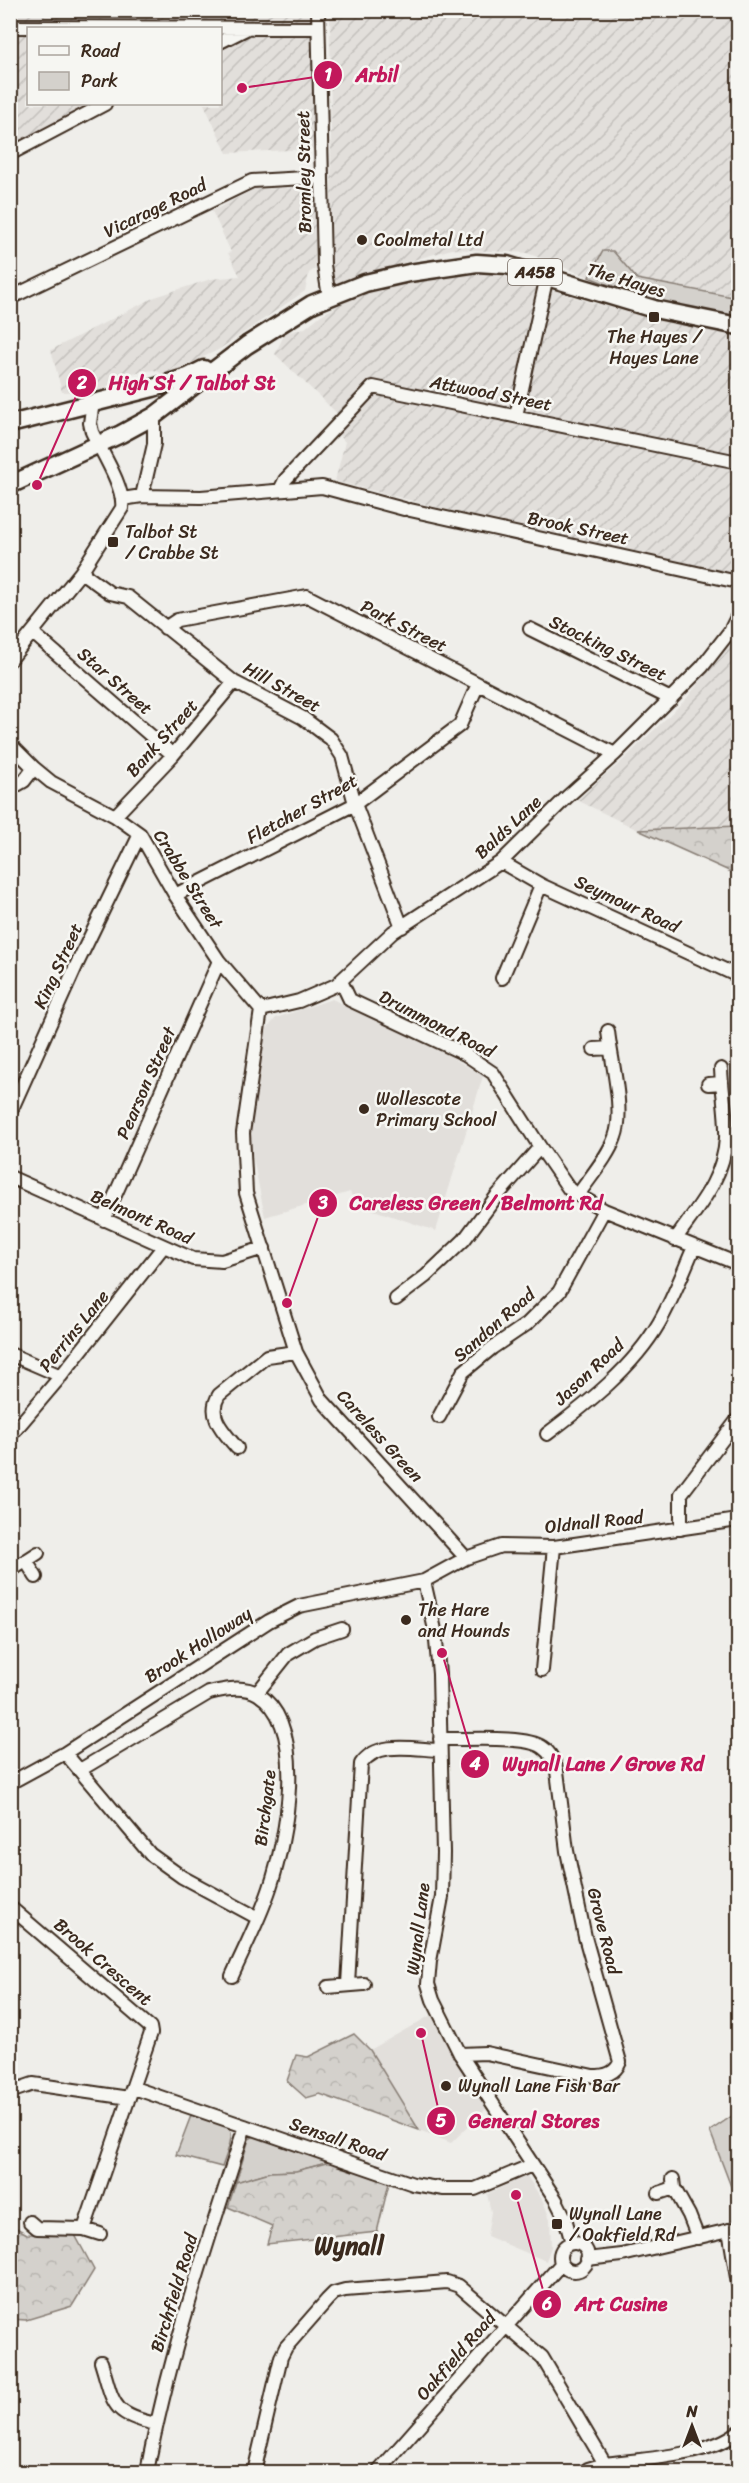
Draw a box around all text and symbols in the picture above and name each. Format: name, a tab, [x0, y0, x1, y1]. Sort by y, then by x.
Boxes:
legend	[27, 27, 222, 105]
text: Road	[81, 35, 121, 67]
callout: Arbil	[313, 56, 410, 94]
text: Arbil	[354, 58, 400, 93]
text: 1	[324, 59, 332, 91]
text: Park	[81, 65, 118, 97]
street label: Bromley Street	[287, 110, 321, 234]
street label: Vicarage Road	[98, 168, 214, 247]
place label: Coolmetal Ltd	[374, 224, 484, 256]
marker: Coolmetal Ltd	[355, 233, 369, 247]
street label: The Hayes	[583, 253, 670, 307]
road number: A458	[508, 259, 562, 285]
marker: The Hayes / Hayes Lane	[647, 310, 661, 324]
place label: The Hayes / Hayes Lane	[607, 321, 703, 374]
callout: High St / Talbot St	[67, 364, 288, 402]
street label: Attwood Street	[426, 365, 555, 420]
text: High St / Talbot St	[108, 366, 276, 401]
text: 2	[76, 367, 88, 399]
street label: Brook Street	[524, 502, 632, 554]
place label: Talbot St / Crabbe St	[125, 516, 219, 569]
marker: Talbot St / Crabbe St	[106, 535, 120, 549]
street label: Park Street	[355, 590, 453, 662]
street label: Stocking Street	[544, 606, 672, 690]
street label: Star Street	[70, 639, 160, 723]
street label: Hill Street	[237, 652, 327, 722]
street label: Bank Street	[118, 691, 206, 785]
street label: Fletcher Street	[240, 765, 364, 853]
street label: Balds Lane	[467, 787, 549, 867]
street label: Crabbe Street	[145, 823, 232, 936]
street label: Seymour Road	[569, 866, 686, 943]
street label: King Street	[24, 918, 92, 1014]
street label: Drummond Road	[373, 981, 502, 1068]
street label: Pearson Street	[107, 1021, 185, 1145]
place label: Wollescote Primary School	[376, 1083, 498, 1136]
marker: Wollescote Primary School	[357, 1102, 371, 1116]
street label: Belmont Road	[86, 1180, 200, 1254]
callout: Careless Green / Belmont Rd	[308, 1184, 614, 1222]
text: Careless Green / Belmont Rd	[349, 1186, 604, 1221]
text: 3	[317, 1187, 328, 1219]
street label: Sandon Road	[445, 1279, 544, 1370]
street label: Perrins Lane	[30, 1282, 118, 1380]
street label: Jason Road	[545, 1329, 633, 1414]
street label: Careless Green	[329, 1381, 431, 1491]
street label: Oldnall Road	[543, 1501, 646, 1543]
place label: The Hare and Hounds	[418, 1594, 511, 1647]
street label: Brook Holloway	[138, 1598, 259, 1692]
marker: The Hare and Hounds	[399, 1613, 413, 1627]
callout: Wynall Lane / Grove Rd	[460, 1745, 716, 1783]
text: Wynall Lane / Grove Rd	[502, 1747, 706, 1782]
text: 4	[468, 1748, 481, 1780]
street label: Birchgate	[244, 1768, 286, 1848]
street label: Wynall Lane	[396, 1881, 440, 1977]
street label: Grove Road	[578, 1884, 631, 1979]
street label: Brook Crescent	[46, 1910, 160, 2014]
place label: Wynall Lane Fish Bar	[458, 2070, 621, 2102]
marker: Wynall Lane Fish Bar	[439, 2079, 453, 2093]
callout: General Stores	[426, 2102, 611, 2140]
text: General Stores	[467, 2104, 600, 2139]
text: 5	[436, 2105, 447, 2137]
street label: Sensall Road	[285, 2107, 392, 2171]
place label: Wynall Lane / Oakfield Rd	[569, 2198, 677, 2251]
marker: Wynall Lane / Oakfield Rd	[550, 2217, 564, 2231]
district label: Wynall	[314, 2225, 385, 2267]
street label: Birchfield Road	[141, 2228, 208, 2356]
callout: Art Cusine	[532, 2285, 680, 2323]
text: Art Cusine	[574, 2287, 668, 2322]
text: 6	[541, 2288, 552, 2320]
street label: Oakfield Road	[408, 2303, 505, 2408]
north arrow	[662, 2396, 722, 2456]
text: N	[685, 2397, 698, 2426]

